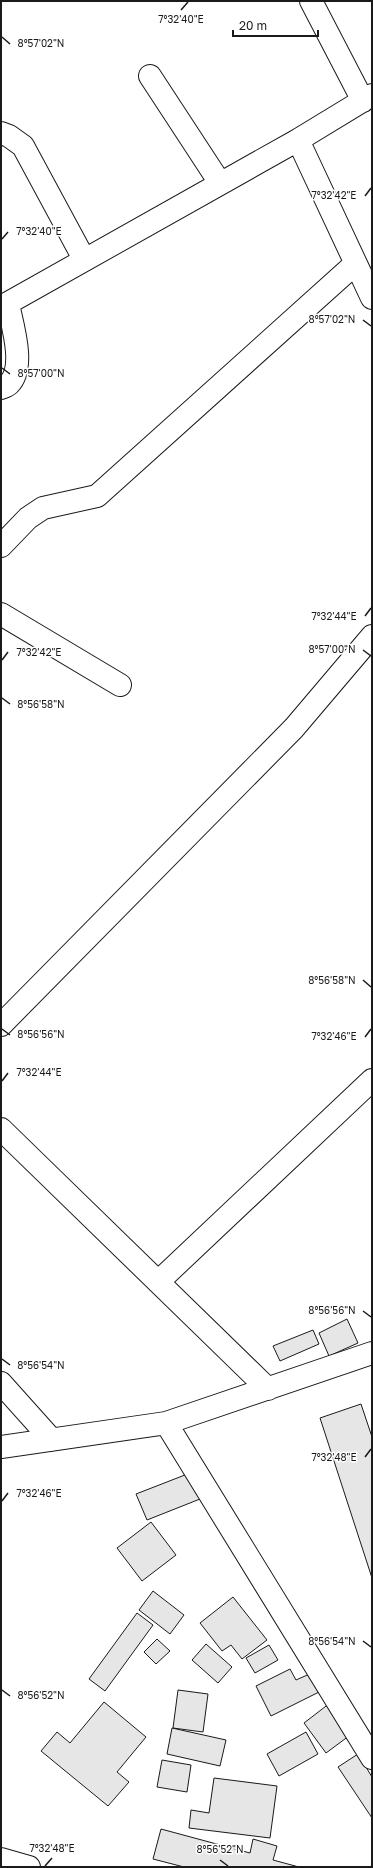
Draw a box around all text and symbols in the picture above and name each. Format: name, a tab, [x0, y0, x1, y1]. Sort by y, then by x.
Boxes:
scale bar	[233, 12, 318, 38]
text: 7°32'40"E	[158, 13, 204, 25]
text: 20 m	[239, 18, 267, 33]
text: 8°57'02"N	[18, 37, 64, 49]
text: 7°32'42"E	[312, 189, 356, 201]
text: 7°32'40"E	[16, 225, 62, 237]
text: 8°57'02"N	[309, 313, 355, 325]
text: 8°57'00"N	[17, 367, 65, 379]
text: 7°32'44"E	[311, 610, 357, 622]
text: 8°57'00"N	[308, 643, 356, 655]
text: 7°32'42"E	[17, 646, 61, 658]
text: 8°56'58"N	[17, 698, 65, 710]
text: 8°56'58"N	[308, 974, 356, 986]
text: 8°56'56"N	[17, 1028, 65, 1040]
text: 7°32'46"E	[311, 1030, 357, 1042]
text: 7°32'44"E	[16, 1066, 62, 1078]
text: 8°56'56"N	[308, 1304, 356, 1316]
text: 8°56'54"N	[17, 1359, 65, 1371]
text: 7°32'48"E	[311, 1451, 357, 1463]
text: 7°32'46"E	[16, 1487, 62, 1499]
text: 8°56'54"N	[308, 1635, 356, 1647]
text: 8°56'52"N	[17, 1689, 65, 1701]
text: 7°32'48"E	[29, 1842, 75, 1854]
text: 8°56'52"N	[196, 1843, 244, 1855]

